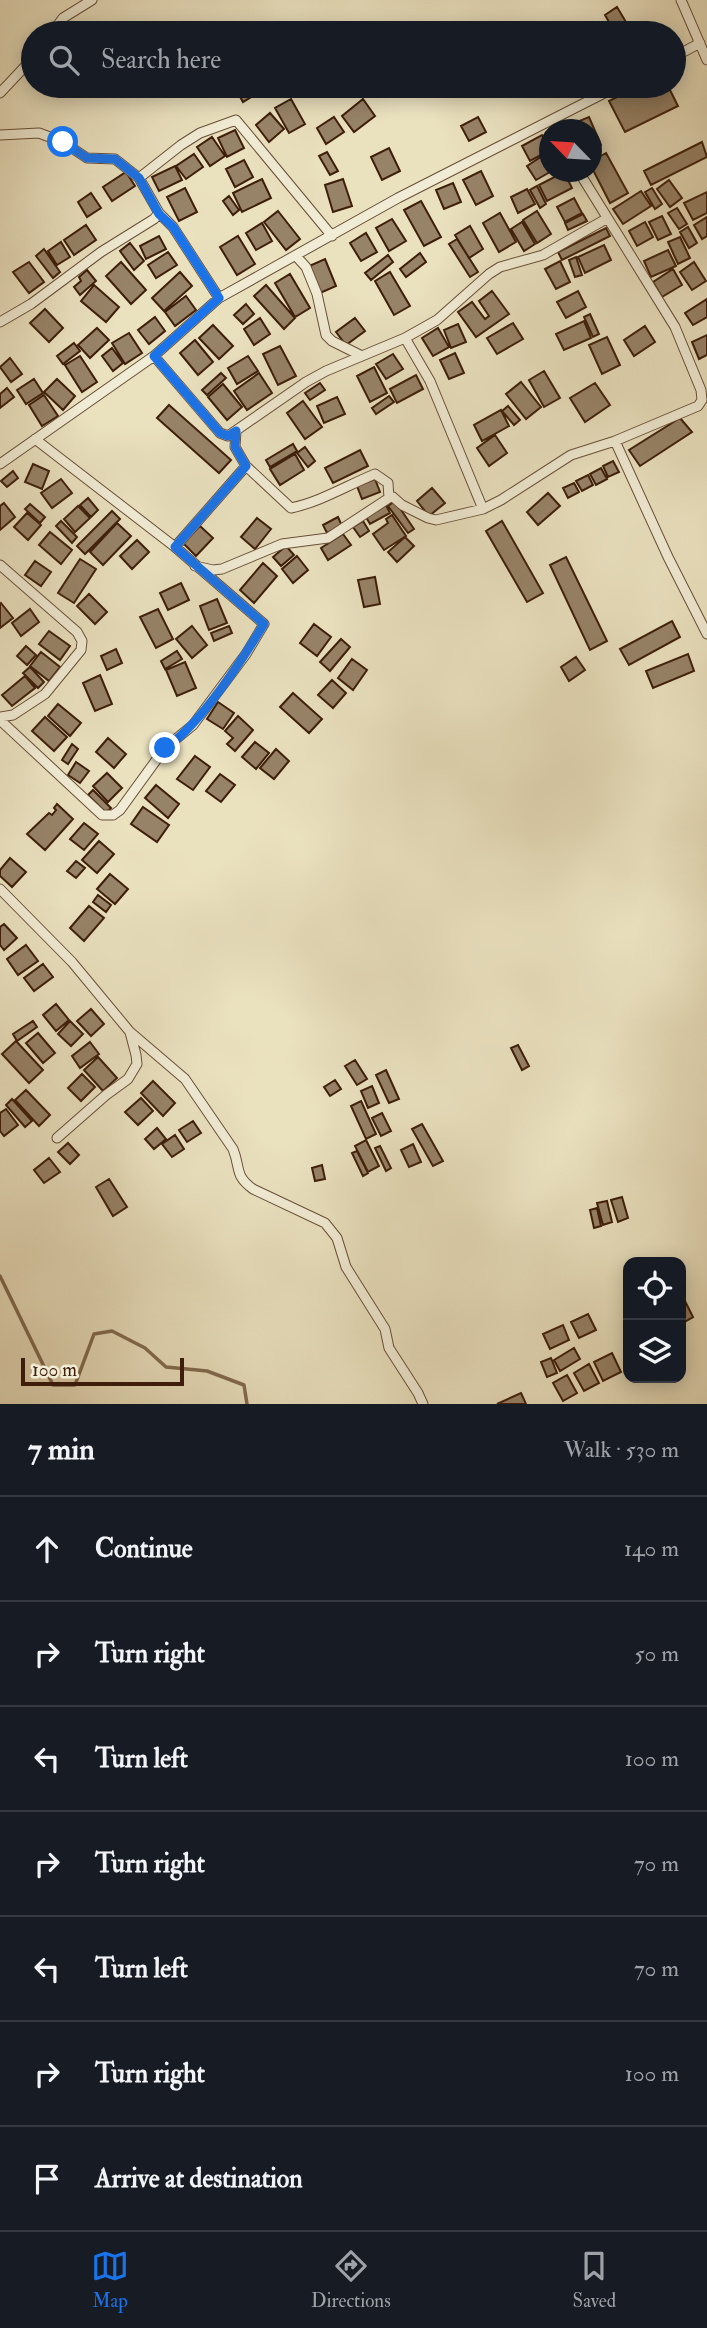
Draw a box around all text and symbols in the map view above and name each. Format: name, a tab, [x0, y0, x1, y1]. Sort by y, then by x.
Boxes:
search box	[21, 21, 686, 98]
icon: search	[45, 41, 83, 79]
text: Search here	[101, 44, 221, 76]
north arrow	[539, 119, 602, 182]
route start	[47, 126, 78, 157]
route end	[149, 732, 180, 763]
map controls	[623, 1257, 686, 1383]
button: locate	[623, 1257, 686, 1320]
button: layers	[623, 1320, 686, 1383]
scale bar	[21, 1355, 184, 1387]
text: 100 m	[32, 1358, 77, 1382]
text: 7 min	[28, 1431, 95, 1468]
text: Walk · 530 m	[564, 1435, 679, 1464]
icon: ahead	[28, 1530, 66, 1568]
text: Continue	[95, 1533, 193, 1565]
text: 140 m	[624, 1534, 679, 1563]
icon: right	[28, 1635, 66, 1673]
text: Turn right	[95, 1638, 205, 1670]
text: 50 m	[635, 1639, 679, 1668]
icon: left	[28, 1740, 66, 1778]
text: Turn left	[95, 1743, 188, 1775]
text: 100 m	[625, 1744, 679, 1773]
icon: right	[28, 1845, 66, 1883]
text: Turn right	[95, 1848, 205, 1880]
text: 70 m	[634, 1849, 679, 1878]
icon: left	[28, 1950, 66, 1988]
text: Turn left	[95, 1953, 188, 1985]
text: 70 m	[634, 1954, 679, 1983]
icon: right	[28, 2055, 66, 2093]
text: Turn right	[95, 2058, 205, 2090]
text: 100 m	[625, 2059, 679, 2088]
icon: arrive	[28, 2160, 66, 2198]
text: Arrive at destination	[95, 2163, 303, 2195]
tab: Map	[91, 2247, 129, 2313]
tab: Directions	[311, 2247, 391, 2313]
tab: Saved	[573, 2247, 616, 2313]

